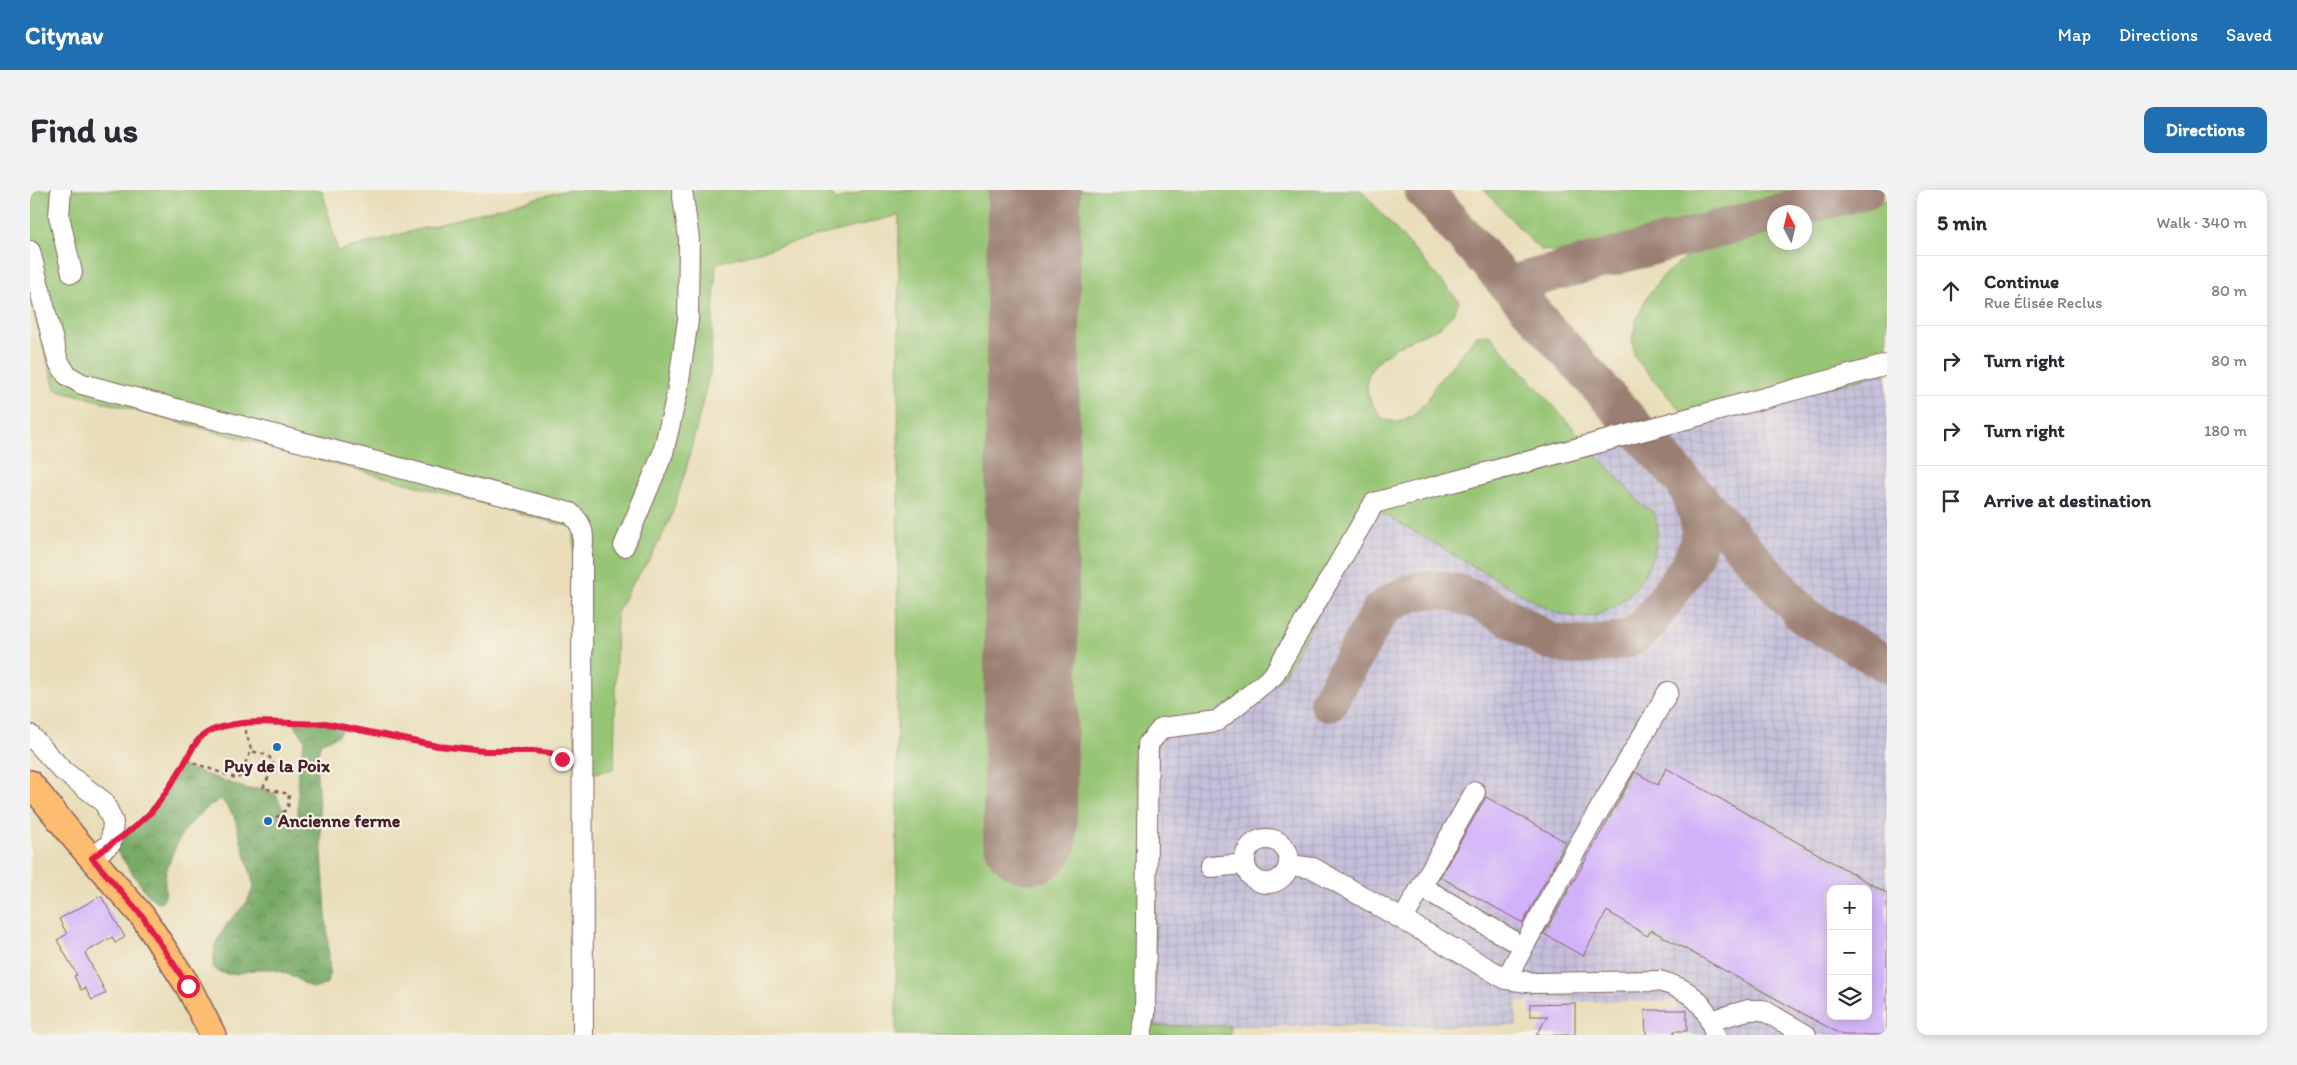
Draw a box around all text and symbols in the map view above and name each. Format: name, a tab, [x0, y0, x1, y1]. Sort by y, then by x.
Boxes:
text: Citynav	[25, 21, 103, 50]
text: Map	[2058, 24, 2091, 46]
text: Directions	[2119, 24, 2198, 46]
text: Saved	[2226, 24, 2272, 46]
button: Directions	[2144, 107, 2267, 153]
text: Find us	[30, 109, 138, 151]
north arrow	[1767, 205, 1812, 250]
text: 5 min	[1937, 210, 1987, 235]
text: Walk · 340 m	[2157, 213, 2247, 232]
text: Continue	[1984, 270, 2059, 293]
icon: ahead	[1937, 277, 1965, 305]
text: 80 m	[2211, 281, 2247, 300]
text: Rue Élisée Reclus	[1984, 293, 2102, 312]
icon: right	[1937, 347, 1965, 375]
text: Turn right	[1984, 349, 2065, 372]
text: 80 m	[2211, 351, 2247, 370]
icon: right	[1937, 417, 1965, 445]
text: Turn right	[1984, 419, 2065, 442]
text: 180 m	[2204, 421, 2247, 440]
icon: arrive	[1937, 487, 1965, 515]
text: Arrive at destination	[1984, 489, 2151, 512]
marker: Puy de la Poix	[271, 741, 283, 753]
route end	[551, 748, 574, 771]
place label: Puy de la Poix	[224, 755, 331, 777]
place label: Ancienne ferme	[277, 810, 401, 832]
marker: Ancienne ferme	[262, 815, 274, 827]
map controls	[1827, 885, 1872, 1020]
button: +	[1827, 885, 1872, 930]
button: −	[1827, 930, 1872, 975]
route start	[177, 975, 200, 998]
button: layers	[1827, 975, 1872, 1020]

